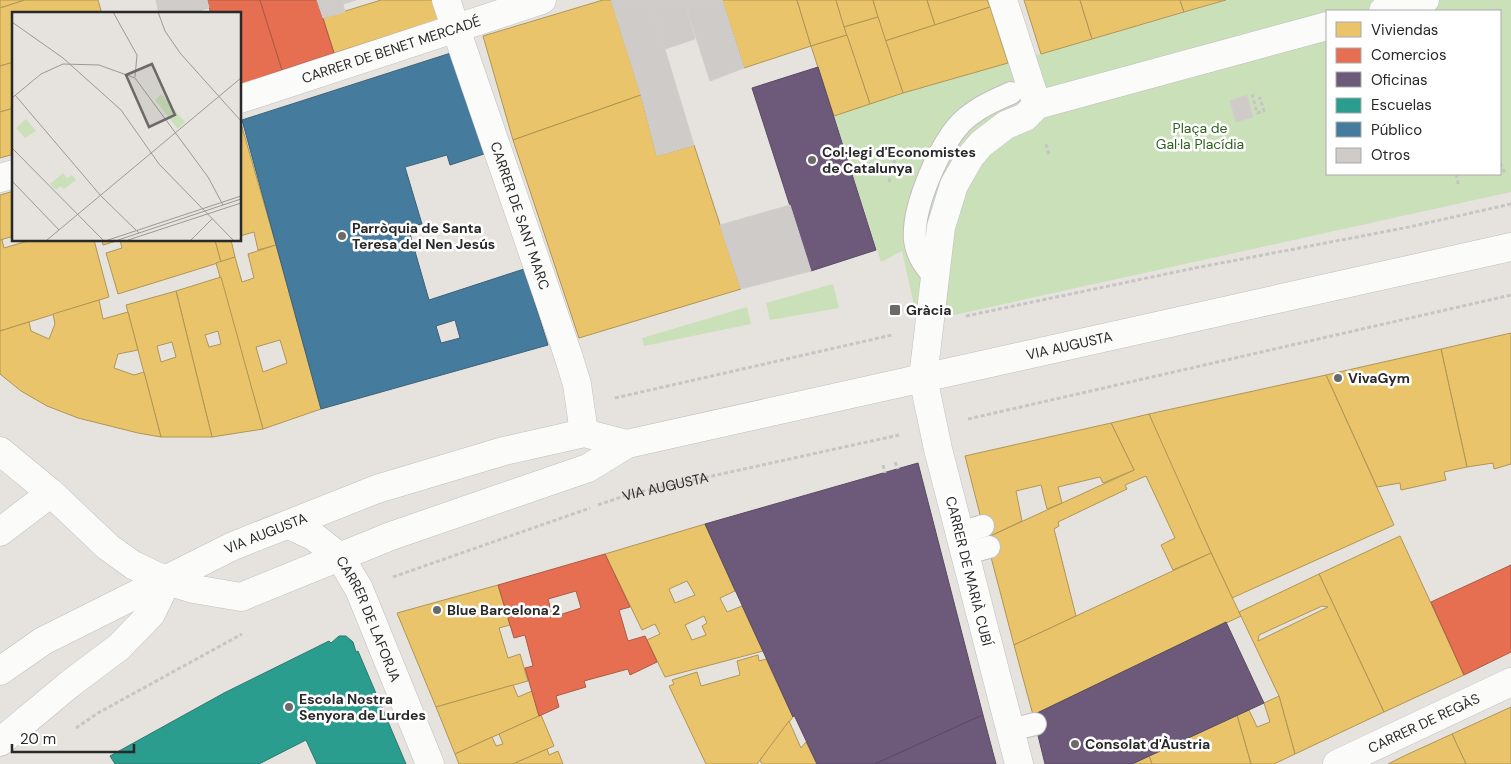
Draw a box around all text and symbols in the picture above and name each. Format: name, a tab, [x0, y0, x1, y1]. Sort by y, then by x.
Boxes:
legend	[1326, 10, 1501, 175]
inset map	[12, 12, 241, 241]
street label: CARRER DE BENET MERCADÉ	[299, 12, 483, 87]
text: Viviendas	[1371, 20, 1438, 40]
text: Comercios	[1371, 45, 1446, 65]
text: Oficinas	[1371, 70, 1428, 90]
text: Escuelas	[1371, 95, 1432, 115]
park label: Plaça de Gal·la Placídia	[1156, 119, 1244, 153]
text: Público	[1371, 120, 1422, 140]
street label: CARRER DE SANT MARC	[486, 139, 554, 292]
place label: Col·legi d'Economistes de Catalunya	[822, 143, 976, 177]
text: Otros	[1371, 145, 1410, 165]
marker: Col·legi d'Economistes de Catalunya	[806, 154, 818, 166]
place label: Parròquia de Santa Teresa del Nen Jesús	[352, 219, 495, 253]
marker: Parròquia de Santa Teresa del Nen Jesús	[336, 230, 348, 242]
place label: Gràcia	[906, 301, 951, 319]
marker: Gràcia	[888, 303, 902, 317]
street label: VIA AUGUSTA	[1025, 327, 1114, 364]
place label: VivaGym	[1348, 369, 1410, 387]
marker: VivaGym	[1332, 372, 1344, 384]
street label: VIA AUGUSTA	[620, 468, 710, 505]
street label: CARRER DE MARIÀ CUBÍ	[942, 494, 996, 648]
street label: VIA AUGUSTA	[221, 509, 310, 558]
street label: CARRER DE LAFORJA	[332, 553, 405, 684]
place label: Blue Barcelona 2	[447, 601, 560, 619]
marker: Blue Barcelona 2	[431, 604, 443, 616]
street label: CARRER DE REGÀS	[1365, 689, 1483, 757]
place label: Escola Nostra Senyora de Lurdes	[299, 690, 426, 724]
marker: Escola Nostra Senyora de Lurdes	[283, 701, 295, 713]
scale bar	[12, 722, 135, 754]
text: 20 m	[20, 729, 56, 749]
place label: Consolat d'Àustria	[1085, 735, 1210, 753]
marker: Consolat d'Àustria	[1069, 738, 1081, 750]

